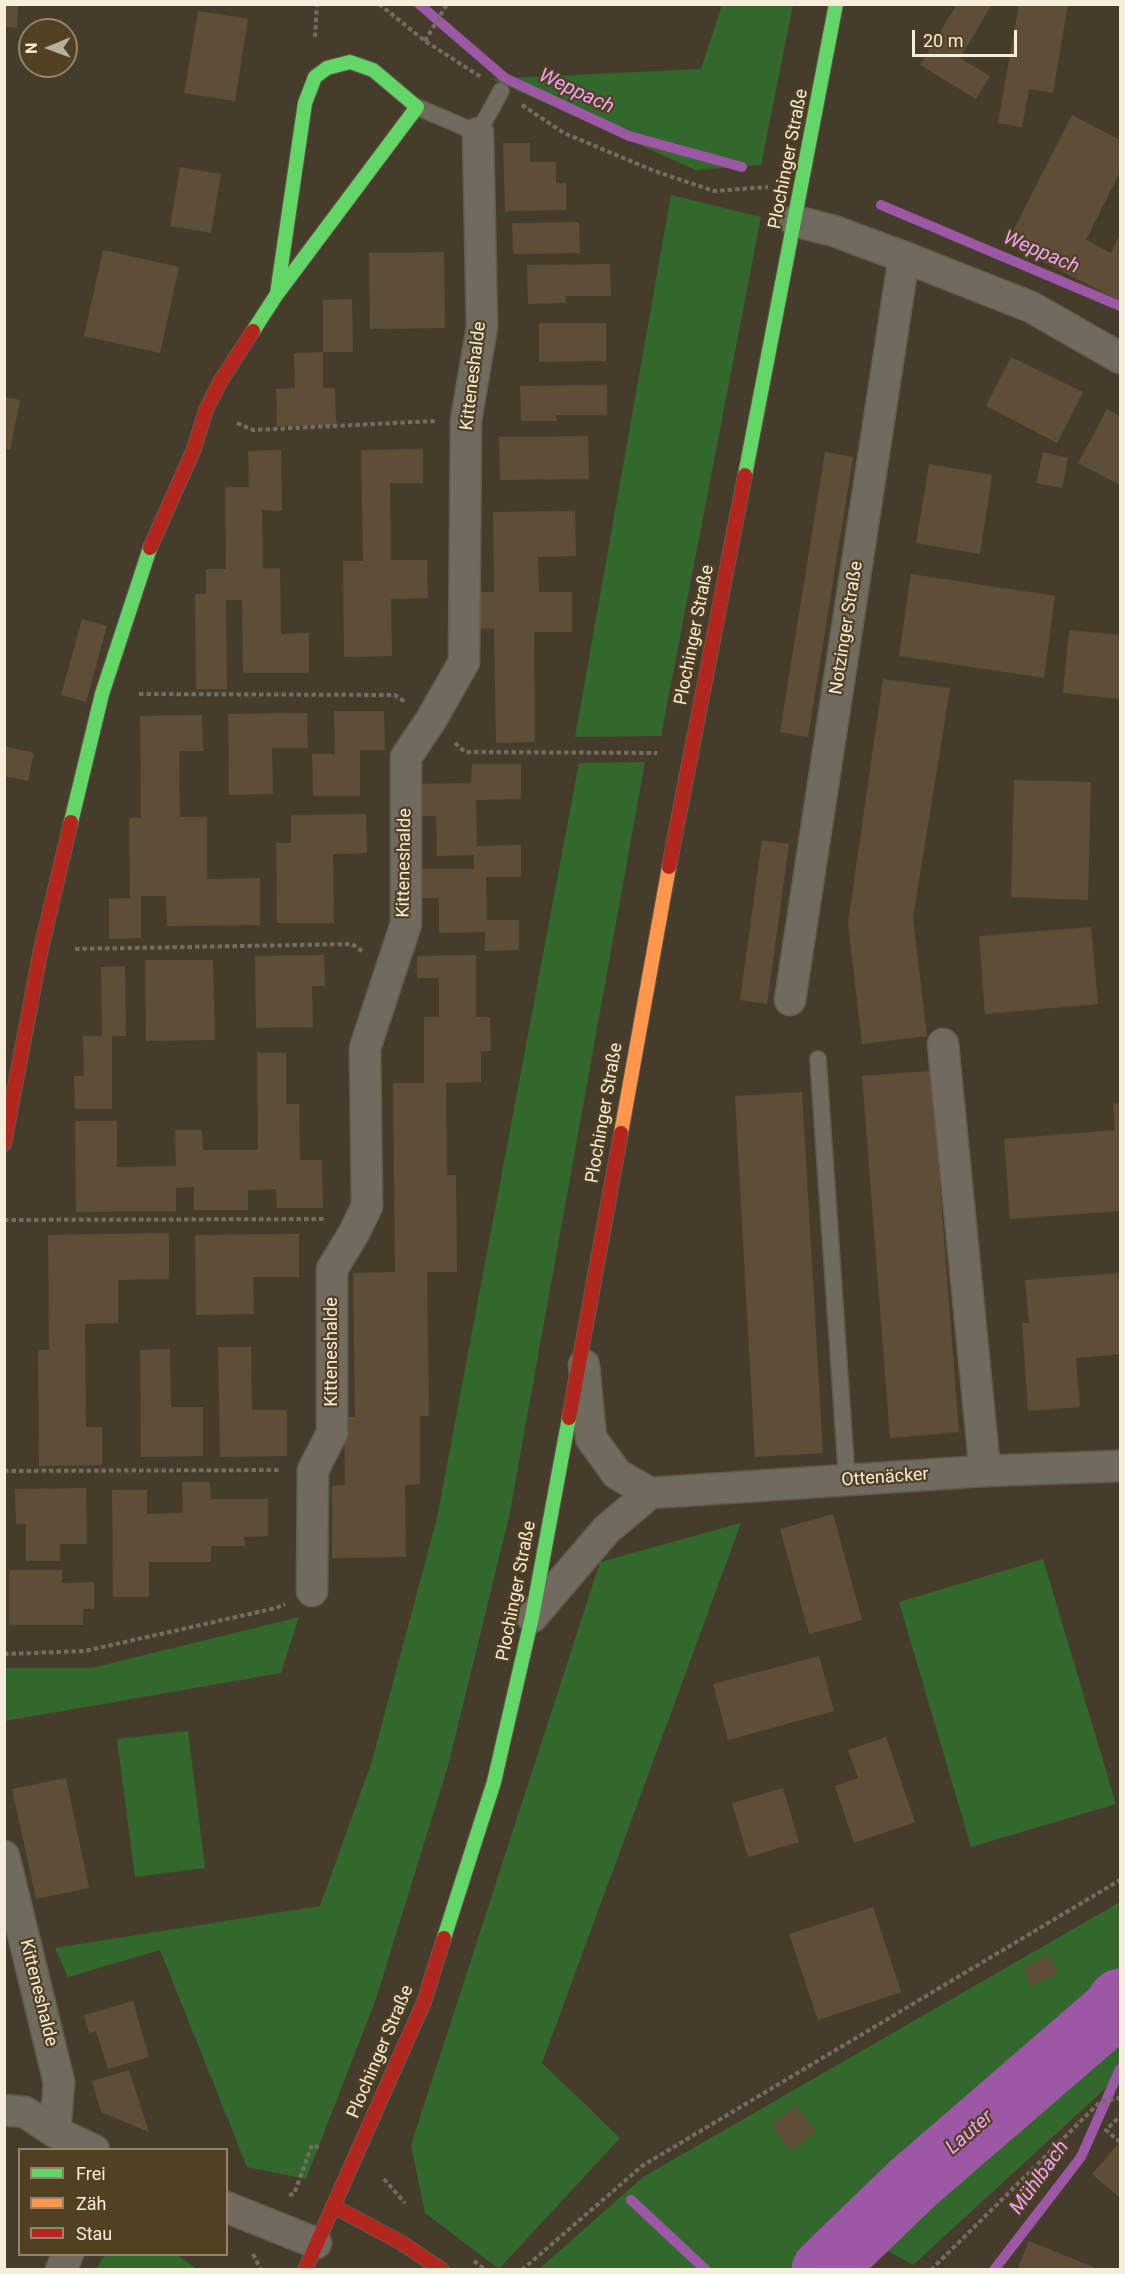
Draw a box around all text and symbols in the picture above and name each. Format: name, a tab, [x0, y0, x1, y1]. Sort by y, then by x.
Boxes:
north arrow	[18, 18, 78, 78]
scale bar	[915, 18, 1020, 56]
text: 20 m	[923, 30, 963, 51]
text: N	[22, 42, 41, 54]
water label: Weppach	[535, 64, 617, 120]
street label: Plochinger Straße	[765, 87, 813, 231]
water label: Weppach	[999, 226, 1083, 280]
street label: Kitteneshalde	[457, 320, 491, 432]
street label: Notzinger Straße	[826, 560, 868, 696]
street label: Plochinger Straße	[671, 563, 719, 707]
street label: Kitteneshalde	[393, 808, 417, 918]
street label: Plochinger Straße	[582, 1041, 628, 1185]
street label: Kitteneshalde	[321, 1297, 343, 1407]
street label: Ottenäcker	[841, 1464, 929, 1492]
street label: Plochinger Straße	[493, 1519, 541, 1663]
street label: Kitteneshalde	[14, 1937, 62, 2049]
street label: Plochinger Straße	[343, 1982, 419, 2122]
water label: Lauter	[941, 2106, 999, 2160]
water label: Mühlbach	[1005, 2136, 1075, 2220]
legend	[18, 2148, 228, 2256]
text: Frei	[76, 2163, 106, 2184]
text: Zäh	[76, 2193, 107, 2214]
text: Stau	[76, 2223, 112, 2244]

